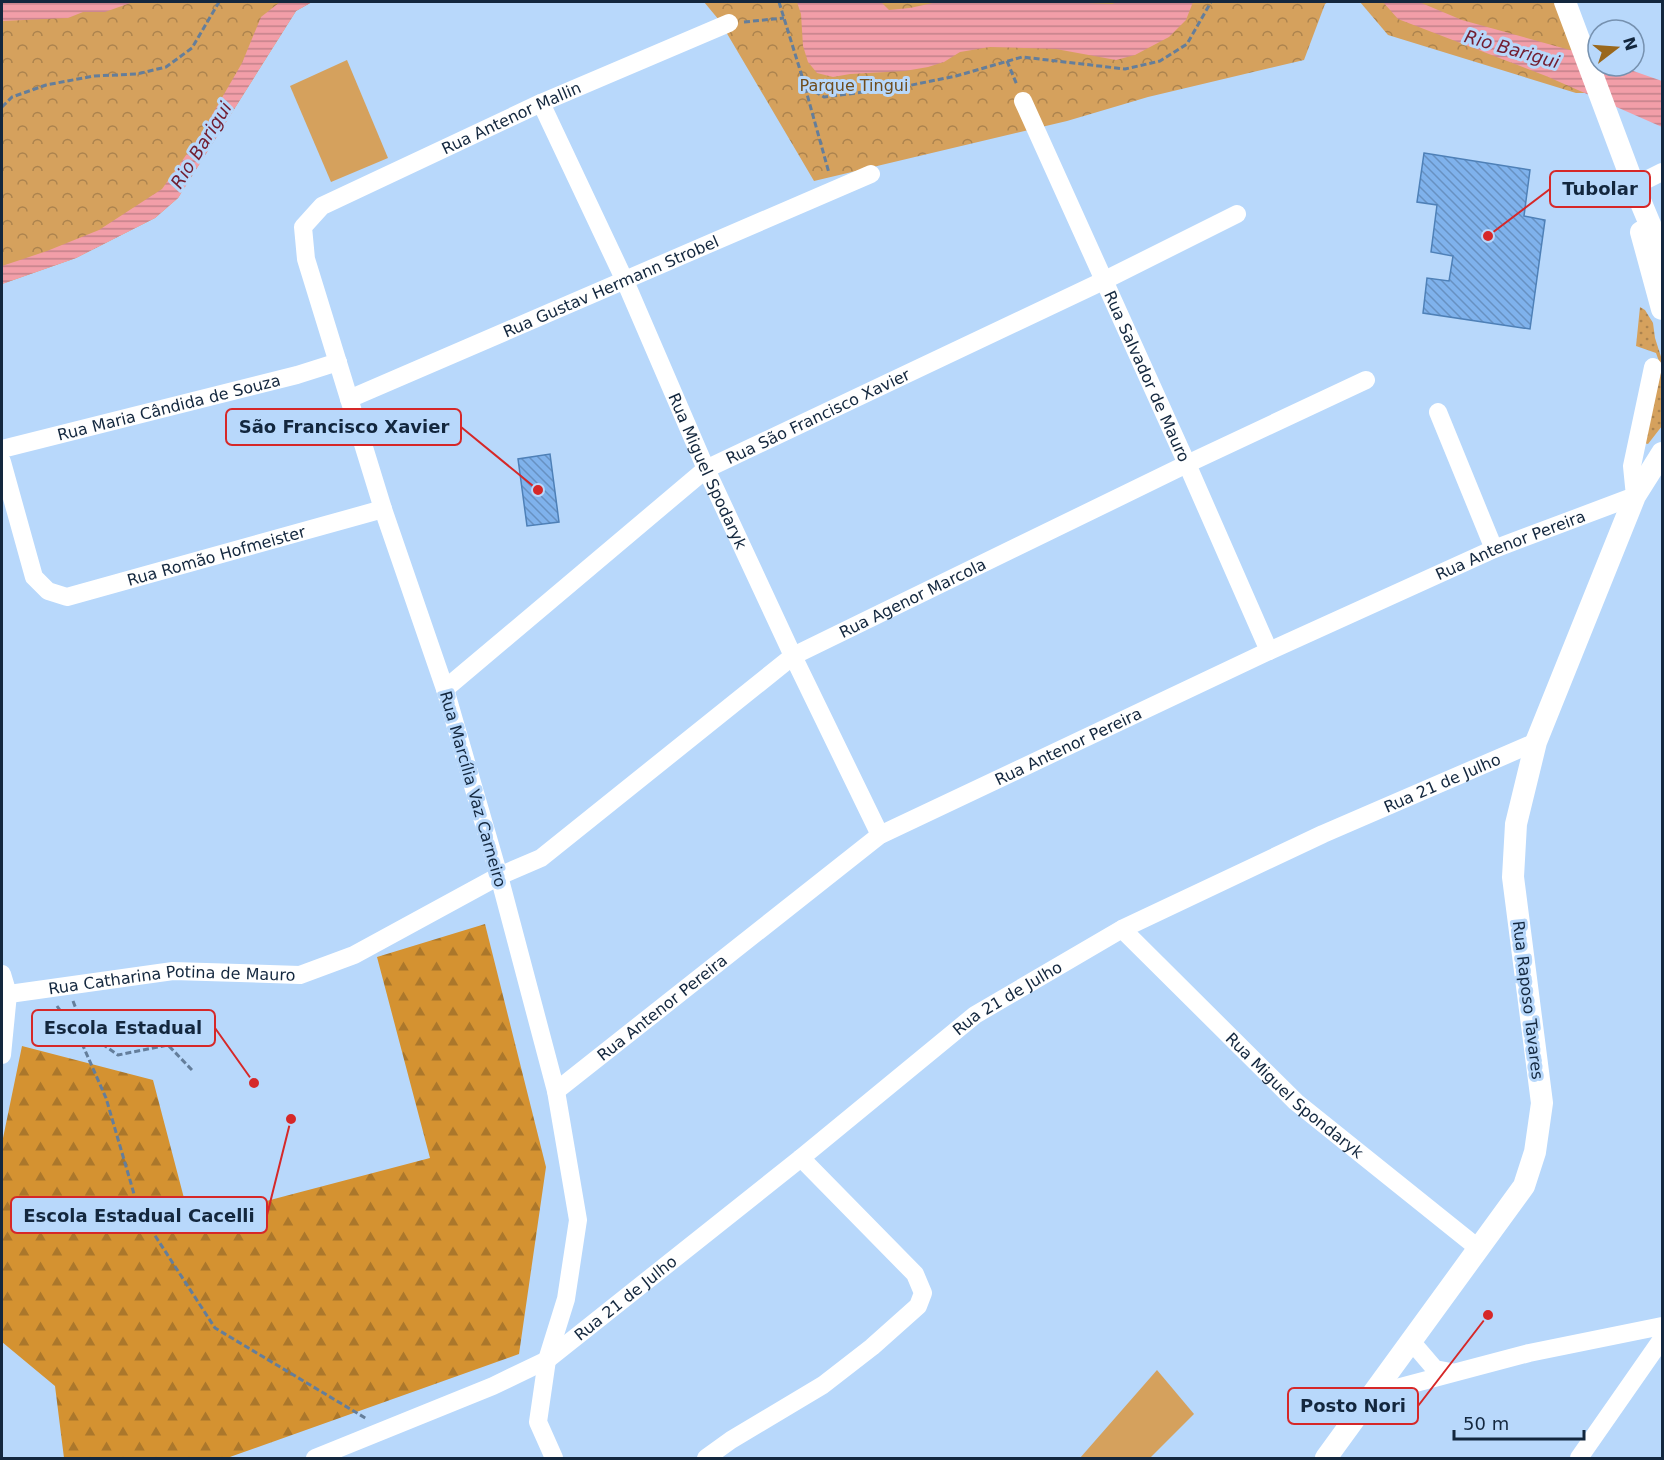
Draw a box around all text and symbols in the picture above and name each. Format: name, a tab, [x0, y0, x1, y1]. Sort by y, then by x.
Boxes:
north arrow	[1586, 18, 1646, 78]
water label: Rio Barigui	[1462, 25, 1562, 73]
text: N	[1619, 35, 1641, 53]
park label: Parque Tingui	[800, 76, 908, 95]
street label: Rua Antenor Mallin	[438, 78, 584, 158]
water label: Rio Barigui	[166, 98, 236, 192]
callout: Tubolar	[1550, 171, 1650, 207]
text: Tubolar	[1562, 178, 1638, 199]
street label: Rua Gustav Hermann Strobel	[500, 231, 721, 341]
street label: Rua Salvador de Mauro	[1100, 288, 1194, 465]
street label: Rua São Francisco Xavier	[723, 364, 913, 468]
street label: Rua Maria Cândida de Souza	[55, 370, 282, 444]
street label: Rua Miguel Spodaryk	[665, 390, 752, 552]
callout: São Francisco Xavier	[226, 409, 461, 445]
text: São Francisco Xavier	[239, 416, 449, 437]
street label: Rua Antenor Pereira	[1432, 506, 1588, 584]
street label: Rua Romão Hofmeister	[125, 521, 308, 589]
street label: Rua Agenor Marcola	[836, 554, 989, 642]
street label: Rua Marcília Vaz Carneiro	[436, 689, 510, 889]
street label: Rua Antenor Pereira	[992, 703, 1145, 789]
street label: Rua 21 de Julho	[1381, 749, 1503, 816]
street label: Rua Raposo Tavares	[1509, 920, 1547, 1080]
street label: Rua Antenor Pereira	[593, 950, 731, 1064]
street label: Rua 21 de Julho	[949, 957, 1065, 1039]
street label: Rua Catharina Potina de Mauro	[47, 961, 296, 998]
callout: Escola Estadual	[32, 1010, 215, 1046]
text: Escola Estadual	[44, 1017, 202, 1038]
street label: Rua Miguel Spondaryk	[1222, 1028, 1368, 1162]
callout: Escola Estadual Cacelli	[11, 1197, 267, 1233]
text: Escola Estadual Cacelli	[23, 1205, 255, 1226]
street label: Rua 21 de Julho	[570, 1251, 680, 1344]
callout: Posto Nori	[1288, 1388, 1418, 1424]
text: Posto Nori	[1300, 1395, 1406, 1416]
scale bar	[1454, 1403, 1584, 1441]
text: 50 m	[1463, 1413, 1509, 1434]

